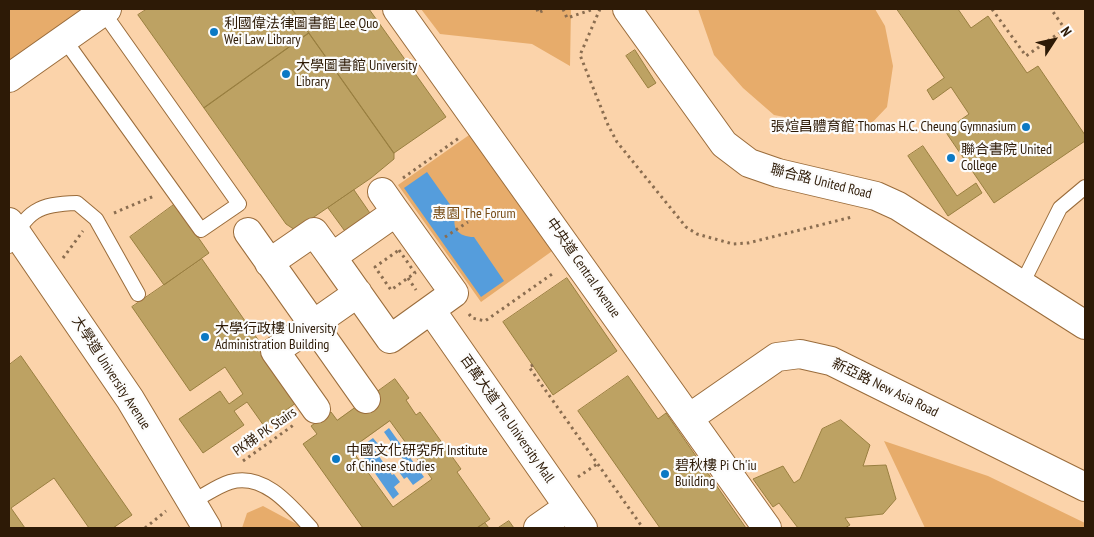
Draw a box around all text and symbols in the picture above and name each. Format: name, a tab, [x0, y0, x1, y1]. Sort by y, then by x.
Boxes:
north arrow	[1029, 15, 1079, 65]
place label: 利國偉法律圖書館 Lee Quo Wei Law Library	[224, 16, 378, 48]
text: N	[1057, 23, 1076, 40]
marker: 利國偉法律圖書館 Lee Quo Wei Law Library	[208, 26, 220, 38]
place label: 大學圖書館 University Library	[296, 58, 417, 90]
marker: 大學圖書館 University Library	[280, 68, 292, 80]
place label: 張煊昌體育館 Thomas H.C. Cheung Gymnasium	[771, 119, 1016, 135]
marker: 張煊昌體育館 Thomas H.C. Cheung Gymnasium	[1020, 121, 1032, 133]
place label: 聯合書院 United College	[961, 142, 1052, 174]
marker: 聯合書院 United College	[945, 152, 957, 164]
street label: 聯合路 United Road	[769, 161, 873, 203]
park label: 惠園 The Forum	[433, 206, 515, 222]
street label: 中央道 Central Avenue	[542, 215, 624, 321]
street label: 大學道 University Avenue	[68, 313, 154, 433]
place label: 大學行政樓 University Administration Building	[215, 321, 336, 354]
marker: 大學行政樓 University Administration Building	[199, 331, 211, 343]
street label: 百萬大道 The University Mall	[456, 352, 558, 486]
street label: 新亞路 New Asia Road	[829, 355, 941, 421]
street label: PK梯 PK Stairs	[230, 404, 300, 460]
place label: 中國文化研究所 Institute of Chinese Studies	[346, 443, 487, 476]
marker: 中國文化研究所 Institute of Chinese Studies	[330, 453, 342, 465]
place label: 碧秋樓 Pi Ch'iu Building	[675, 458, 757, 491]
marker: 碧秋樓 Pi Ch'iu Building	[659, 468, 671, 480]

